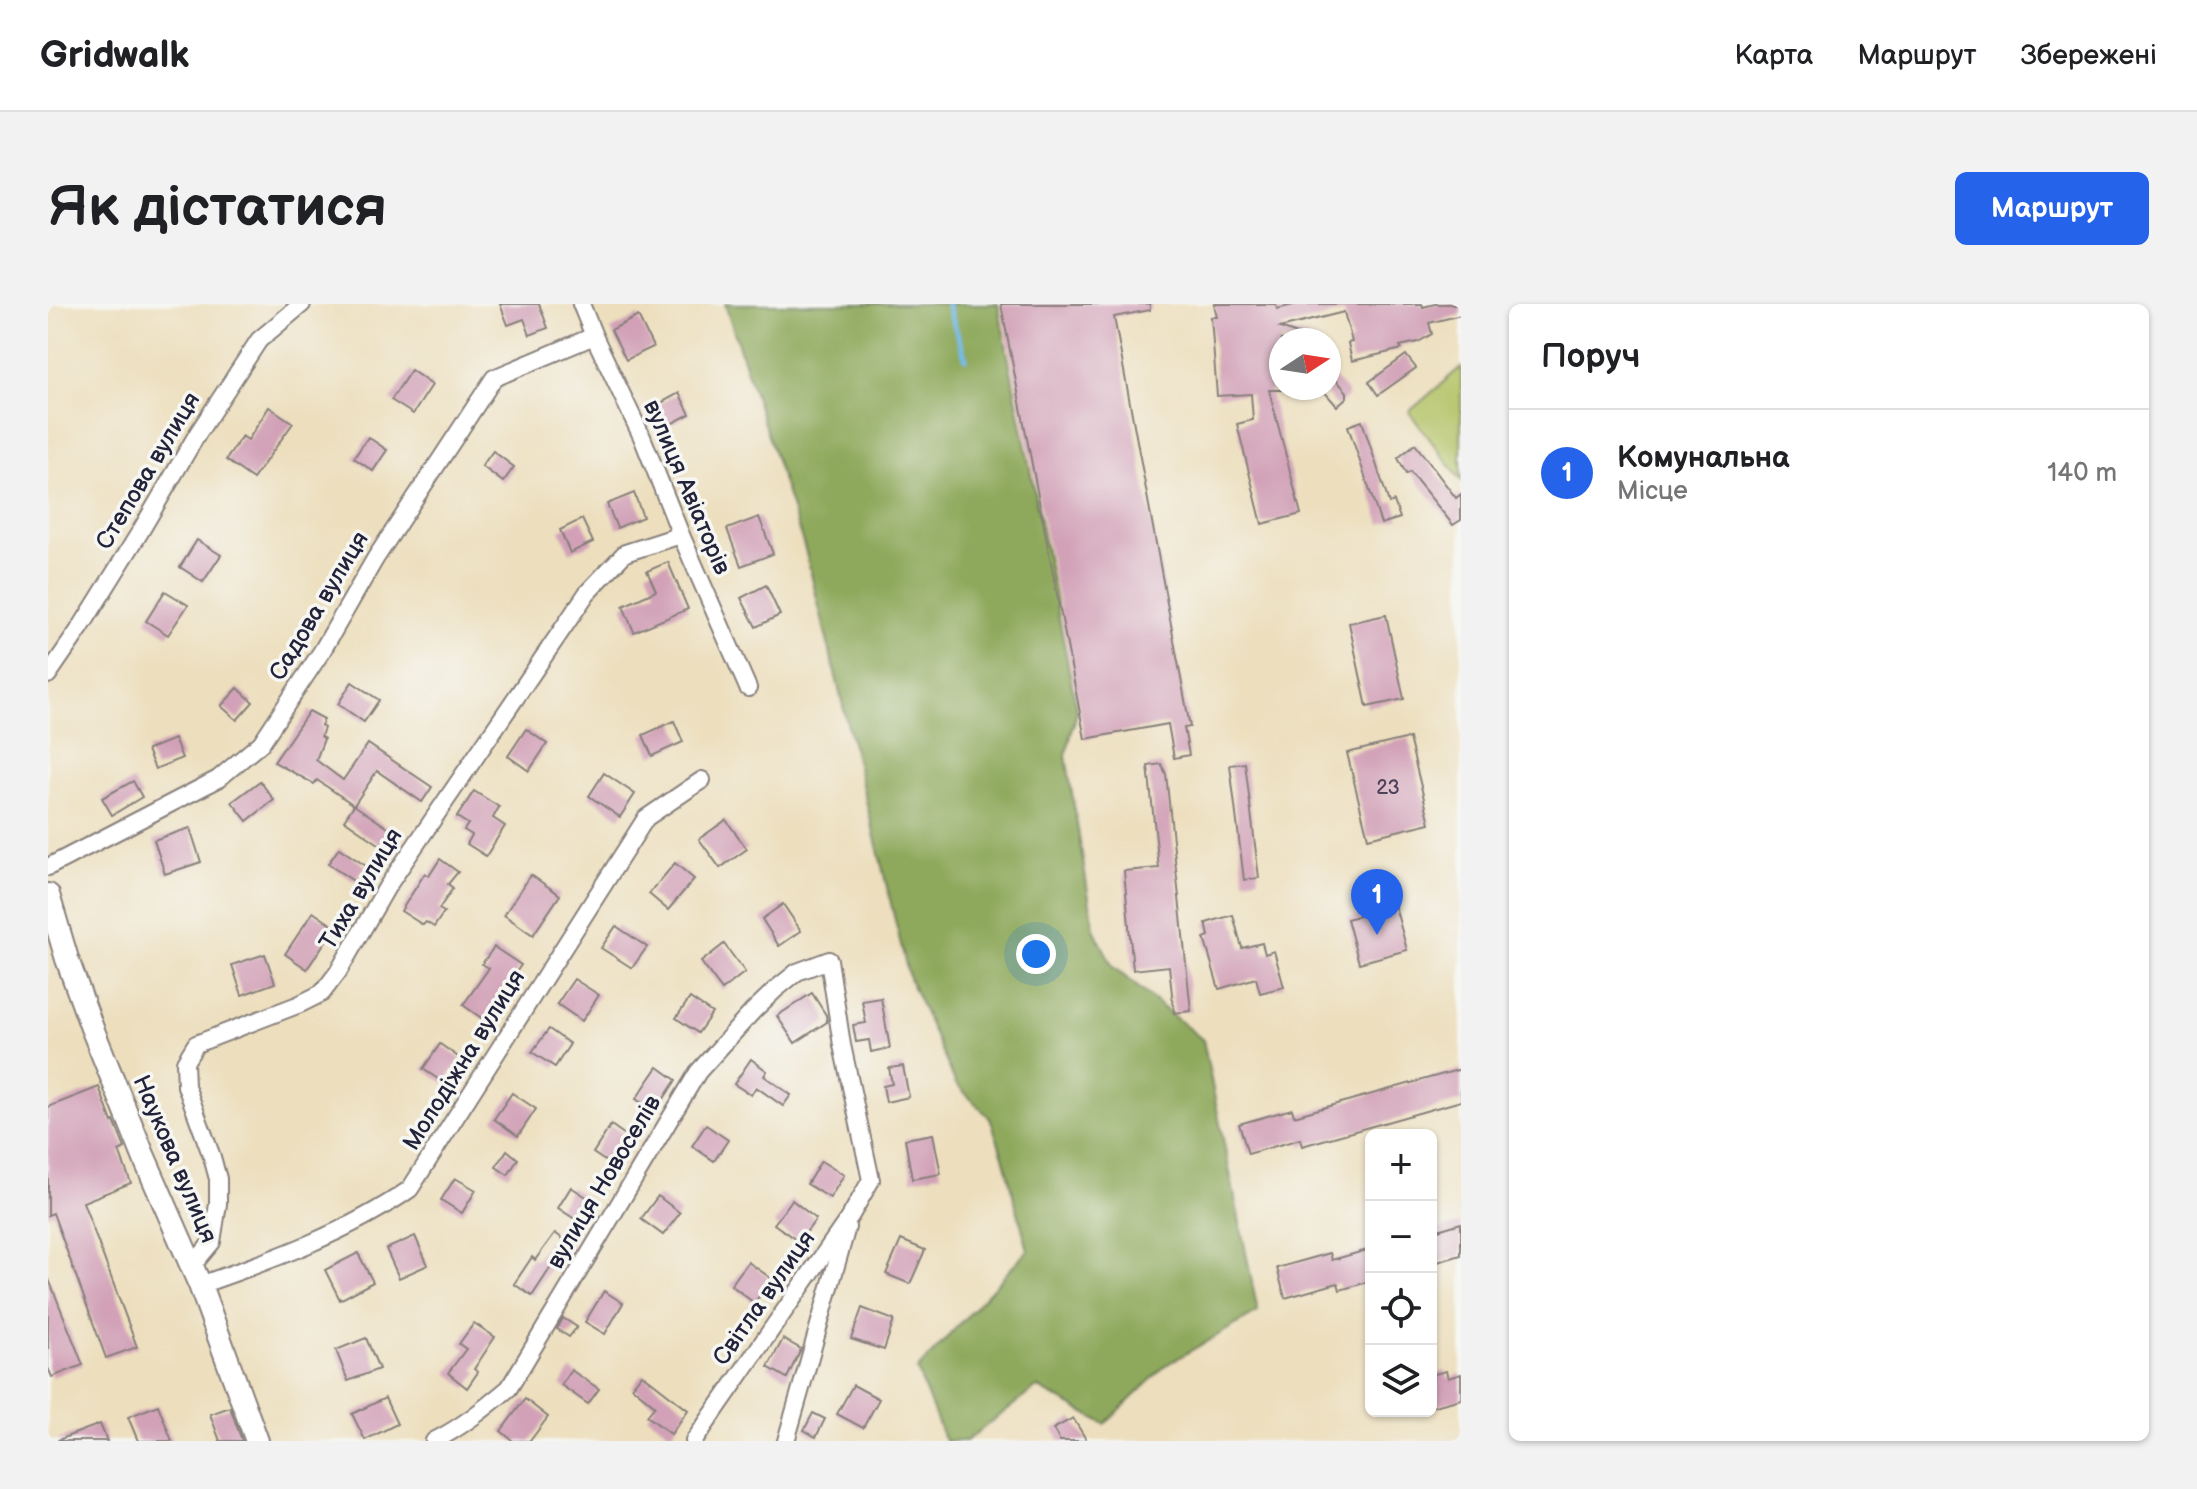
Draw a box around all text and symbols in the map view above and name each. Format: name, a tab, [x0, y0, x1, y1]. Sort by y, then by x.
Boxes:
text: Gridwalk	[40, 33, 189, 78]
text: Карта	[1735, 39, 1813, 72]
text: Маршрут	[1857, 39, 1976, 72]
text: Збережені	[2020, 39, 2157, 72]
button: Маршрут	[1955, 172, 2149, 245]
text: Як дістатися	[48, 175, 387, 242]
north arrow	[1269, 328, 1341, 400]
text: Поруч	[1541, 336, 1640, 377]
street label: Степова вулиця	[90, 387, 206, 555]
street label: вулиця Авіаторів	[637, 395, 737, 579]
text: Комунальна	[1617, 440, 1789, 476]
text: 1	[1562, 458, 1572, 489]
text: 140 m	[2047, 458, 2117, 489]
text: Місце	[1617, 476, 1688, 507]
street label: Садова вулиця	[263, 526, 375, 686]
house number: 23	[1376, 776, 1400, 800]
street label: Тиха вулиця	[313, 823, 409, 955]
pin: 1	[1351, 869, 1403, 935]
your location	[1016, 934, 1056, 974]
street label: Молодіжна вулиця	[397, 964, 531, 1156]
street label: Наукова вулиця	[127, 1071, 223, 1247]
street label: вулиця Новоселів	[541, 1090, 667, 1274]
map controls	[1365, 1129, 1437, 1417]
button: +	[1365, 1129, 1437, 1201]
button: −	[1365, 1201, 1437, 1273]
street label: Світла вулиця	[707, 1225, 821, 1371]
button: locate	[1365, 1273, 1437, 1345]
button: layers	[1365, 1345, 1437, 1417]

